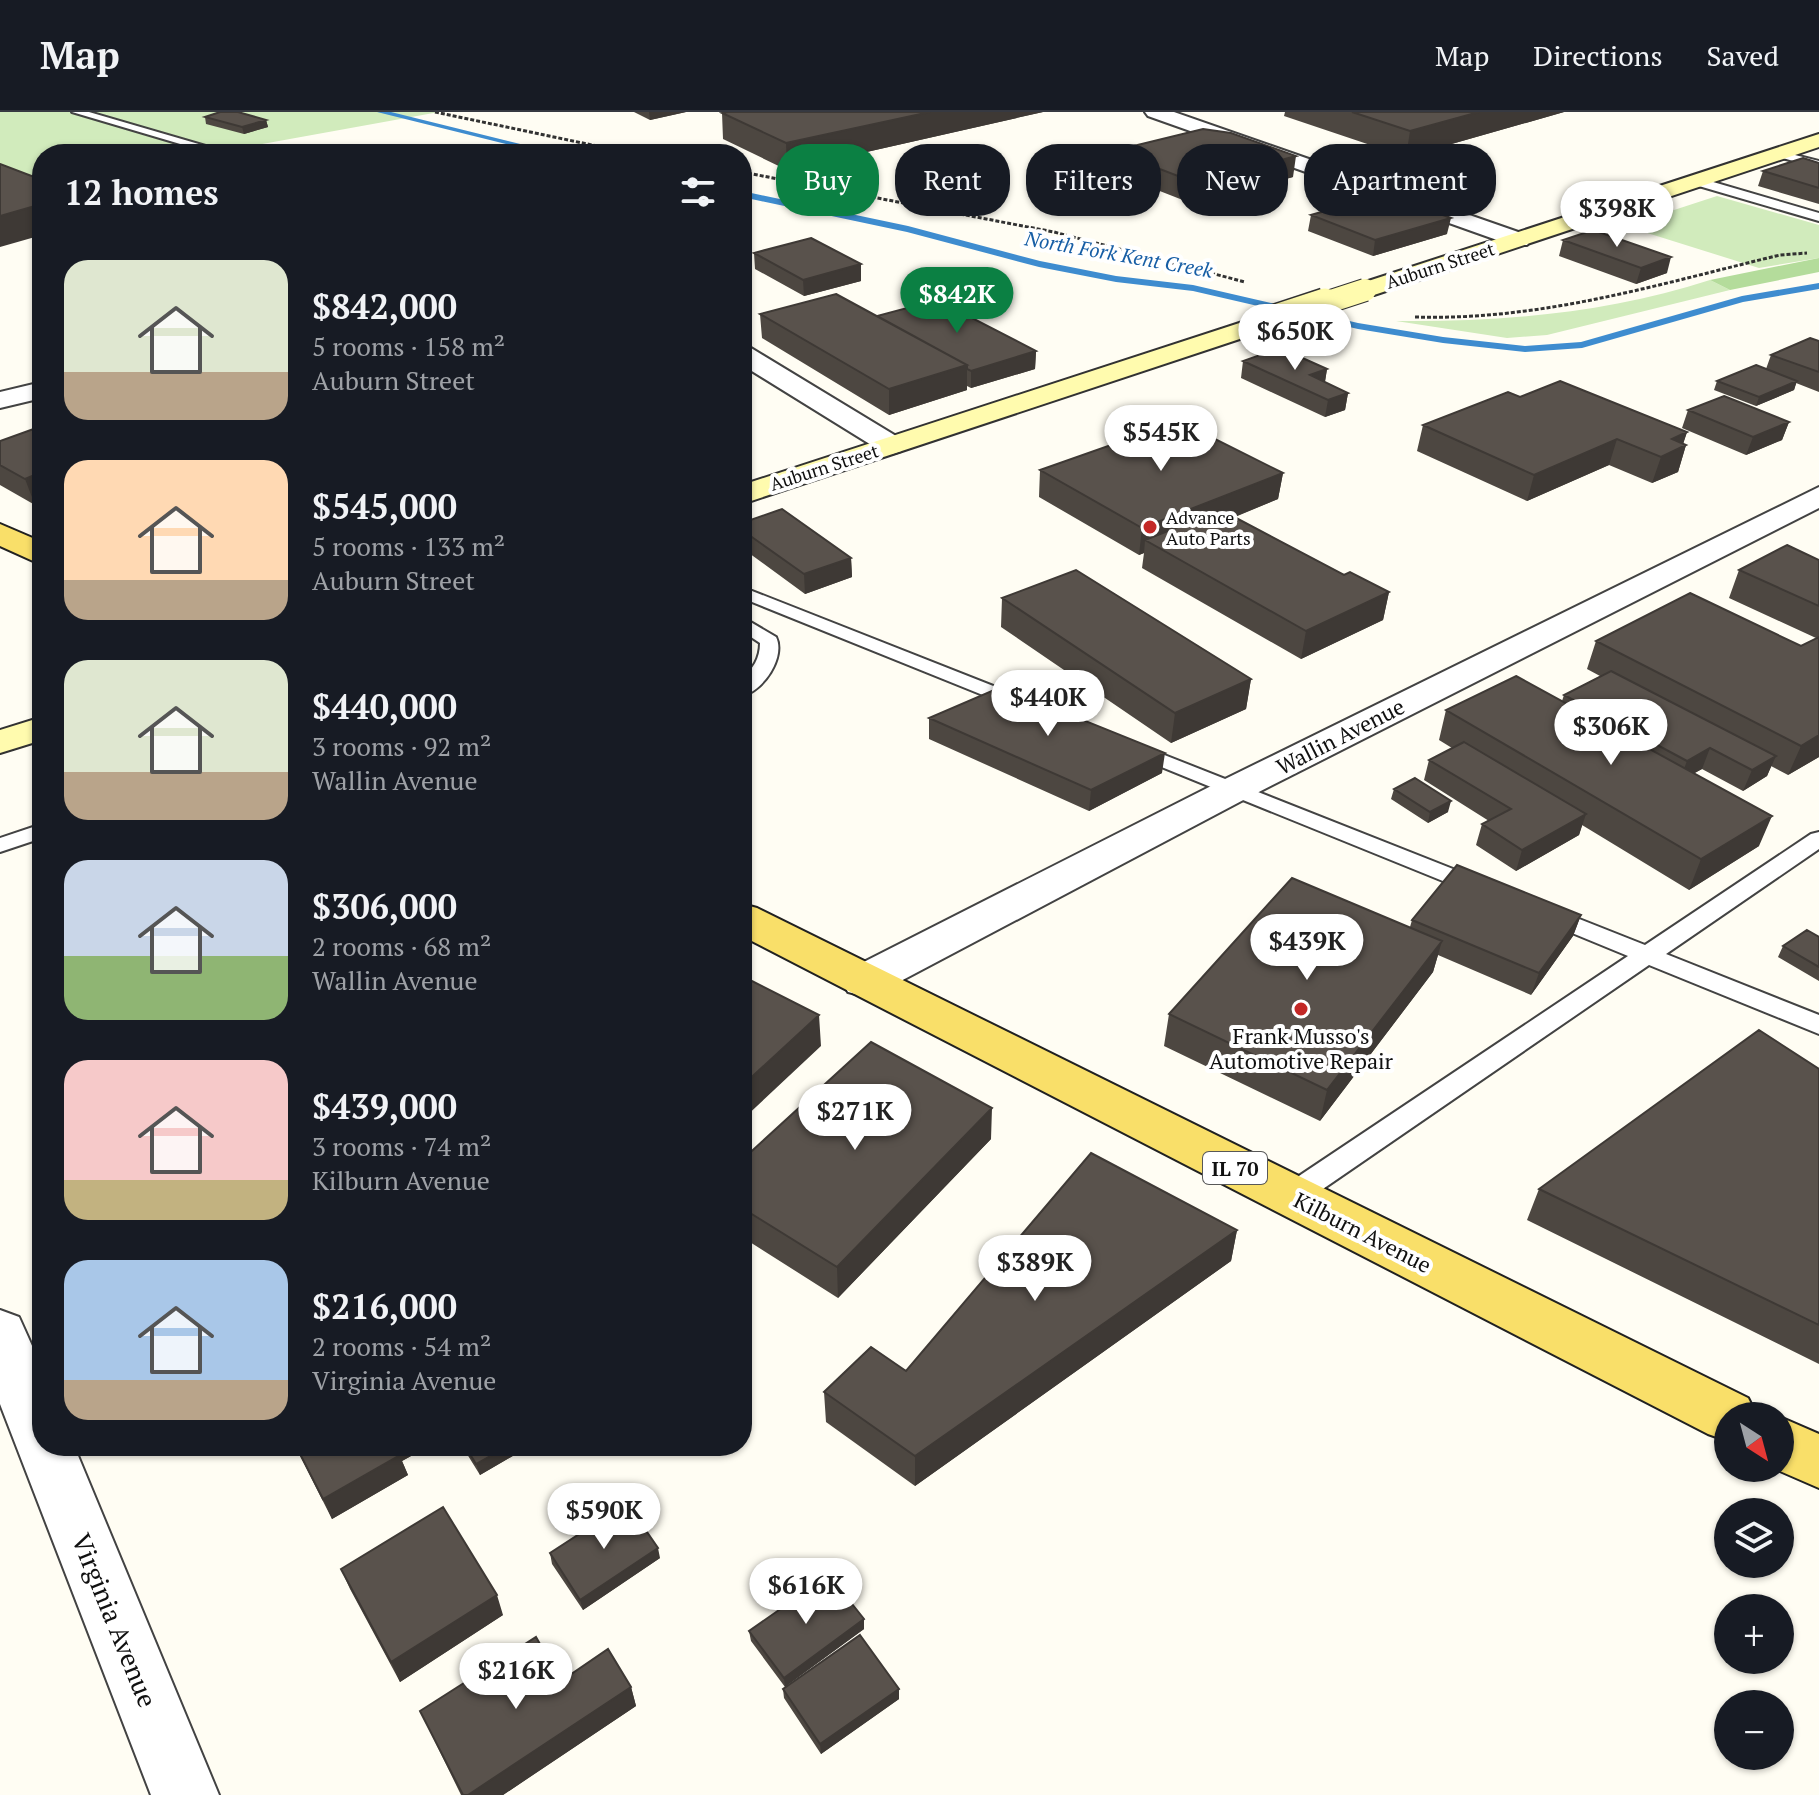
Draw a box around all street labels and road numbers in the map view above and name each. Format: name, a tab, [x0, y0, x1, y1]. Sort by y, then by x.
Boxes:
street label: Auburn Street	[1383, 236, 1498, 294]
street label: Auburn Street	[767, 438, 882, 496]
street label: Wallin Avenue	[1271, 691, 1409, 781]
road number: IL 70	[1203, 1152, 1267, 1184]
street label: Kilburn Avenue	[1289, 1185, 1437, 1279]
street label: Virginia Avenue	[65, 1528, 165, 1712]

